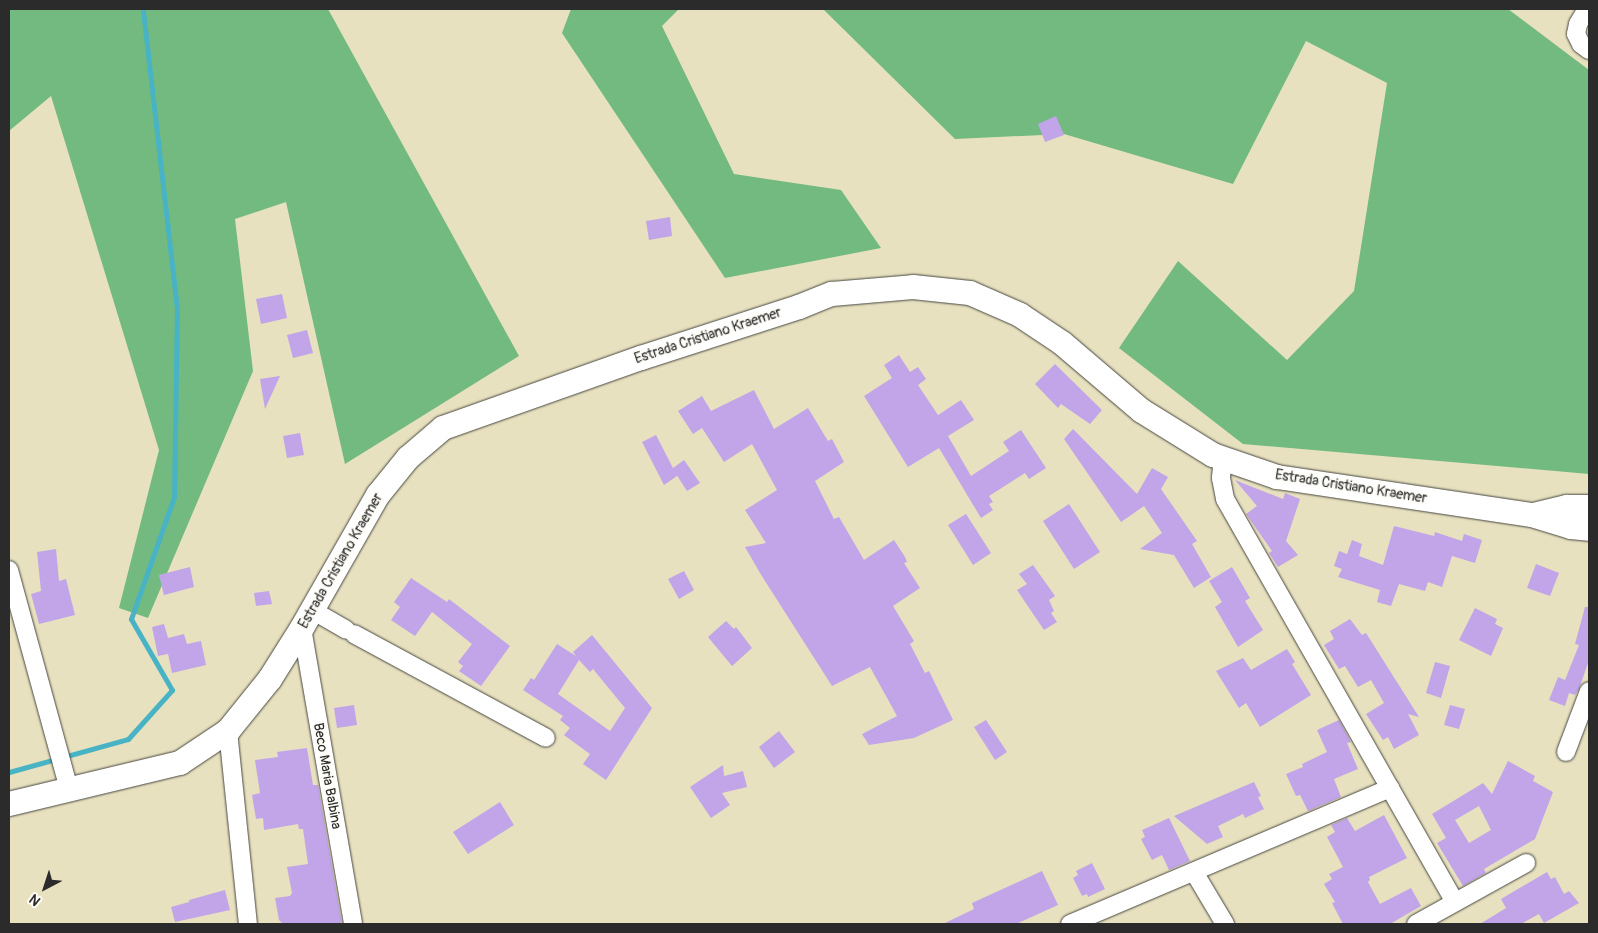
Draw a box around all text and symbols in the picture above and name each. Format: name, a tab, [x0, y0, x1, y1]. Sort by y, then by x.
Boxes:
street label: Estrada Cristiano Kraemer	[632, 304, 784, 368]
street label: Estrada Cristiano Kraemer	[1274, 467, 1428, 507]
street label: Estrada Cristiano Kraemer	[295, 490, 387, 632]
street label: Beco Maria Balbina	[309, 722, 345, 830]
north arrow	[20, 863, 70, 913]
text: N	[26, 890, 44, 909]

